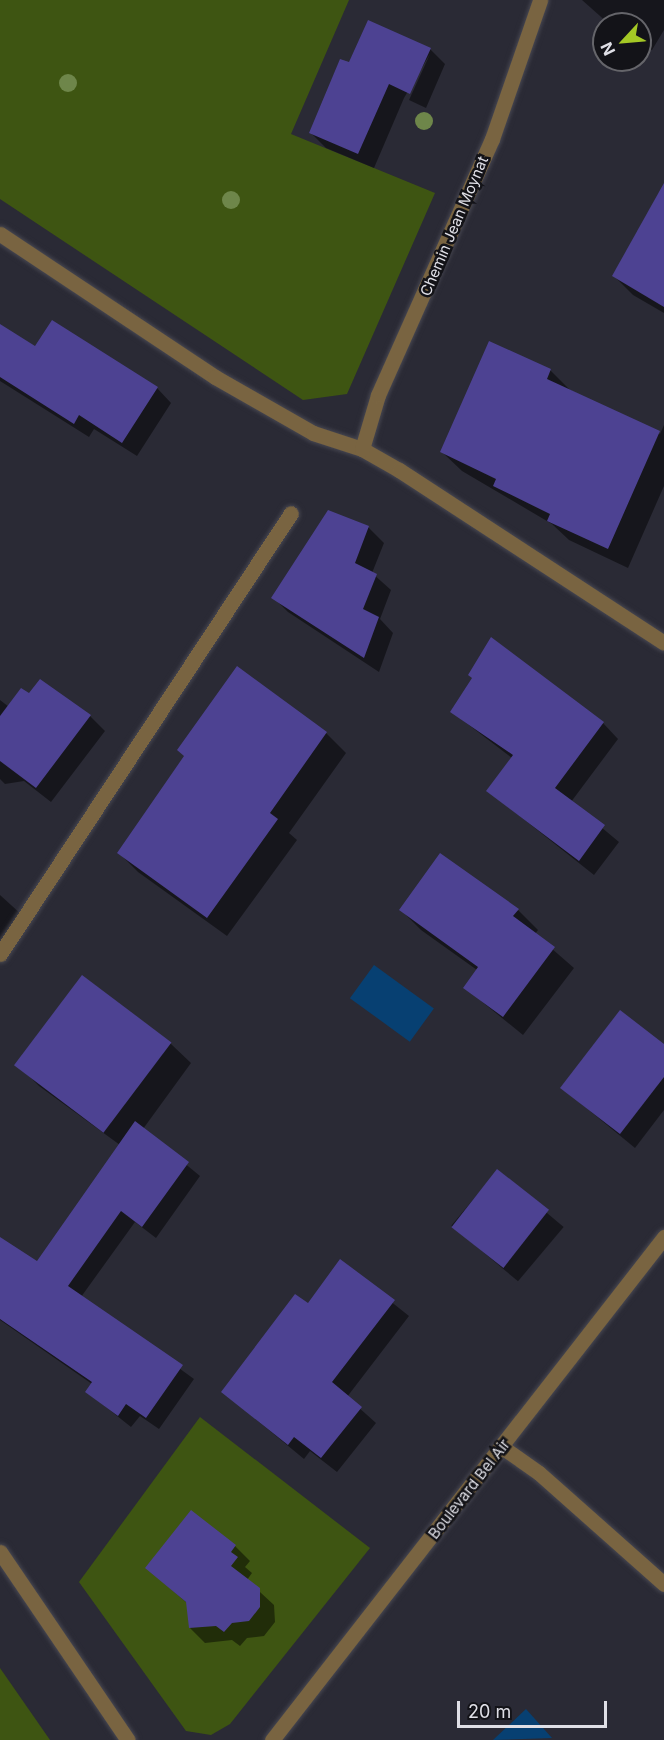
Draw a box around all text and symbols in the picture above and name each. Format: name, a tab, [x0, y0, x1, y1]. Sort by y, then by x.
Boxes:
north arrow	[592, 12, 652, 72]
text: N	[596, 39, 619, 59]
street label: Chemin Jean Moynat	[416, 153, 492, 299]
street label: Boulevard Bel Air	[425, 1436, 513, 1542]
scale bar	[460, 1689, 610, 1727]
text: 20 m	[468, 1701, 511, 1722]

